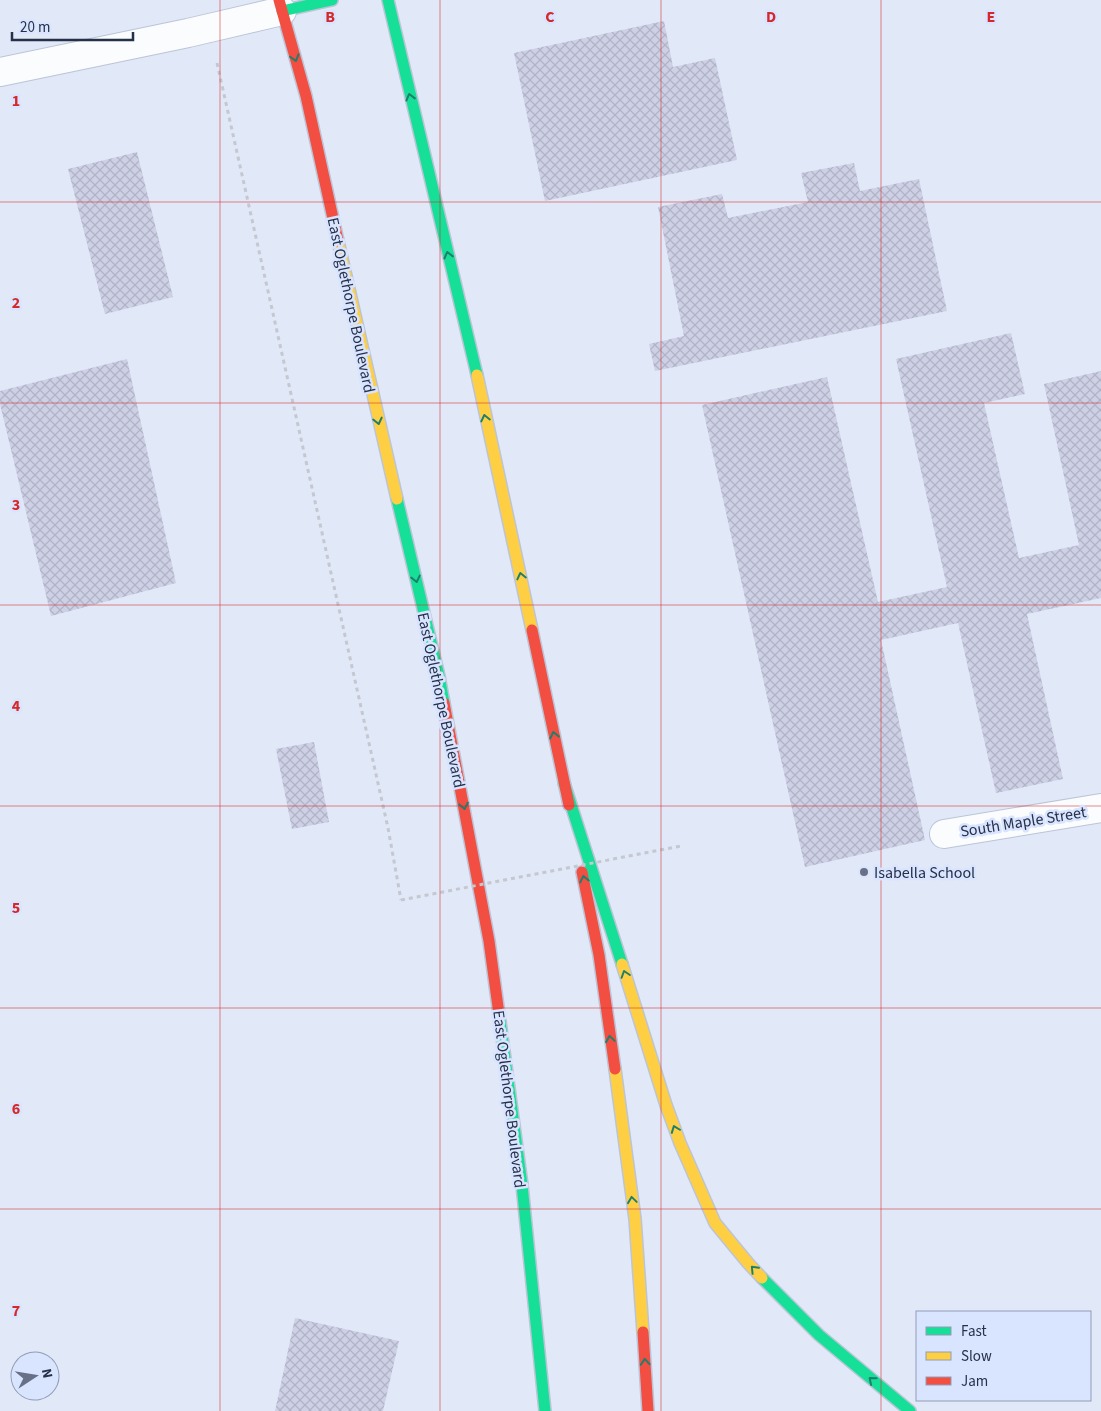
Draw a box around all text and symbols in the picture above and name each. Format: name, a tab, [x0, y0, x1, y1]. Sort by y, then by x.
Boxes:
text: B	[325, 6, 335, 28]
text: C	[545, 6, 555, 28]
text: D	[766, 6, 776, 28]
text: E	[987, 6, 995, 28]
scale bar	[12, 10, 134, 42]
text: 20 m	[20, 17, 50, 38]
one-way arrow	[290, 53, 300, 61]
text: 1	[12, 90, 20, 112]
one-way arrow	[405, 93, 416, 102]
street label: East Oglethorpe Boulevard	[322, 215, 380, 395]
one-way arrow	[443, 251, 454, 260]
text: 2	[12, 292, 20, 314]
one-way arrow	[481, 413, 491, 422]
one-way arrow	[372, 416, 383, 425]
text: 3	[12, 494, 20, 516]
one-way arrow	[516, 572, 527, 581]
one-way arrow	[410, 574, 421, 583]
street label: East Oglethorpe Boulevard	[412, 610, 470, 790]
text: 4	[12, 695, 21, 717]
one-way arrow	[550, 731, 560, 740]
street label: South Maple Street	[959, 801, 1088, 843]
one-way arrow	[458, 802, 468, 811]
place label: Isabella School	[874, 862, 975, 884]
marker: Isabella School	[858, 866, 870, 878]
one-way arrow	[579, 875, 589, 884]
text: 5	[12, 897, 20, 919]
one-way arrow	[621, 971, 631, 979]
street label: East Oglethorpe Boulevard	[487, 1009, 531, 1189]
one-way arrow	[606, 1035, 616, 1044]
text: 6	[12, 1098, 20, 1120]
one-way arrow	[670, 1125, 681, 1134]
one-way arrow	[627, 1196, 638, 1204]
one-way arrow	[751, 1266, 760, 1275]
text: 7	[12, 1300, 20, 1322]
legend	[916, 1311, 1091, 1401]
text: Fast	[961, 1321, 987, 1342]
text: Slow	[961, 1346, 992, 1367]
north arrow	[10, 1351, 60, 1401]
one-way arrow	[639, 1358, 650, 1366]
text: N	[36, 1367, 57, 1380]
text: Jam	[961, 1371, 988, 1392]
one-way arrow	[869, 1376, 878, 1385]

